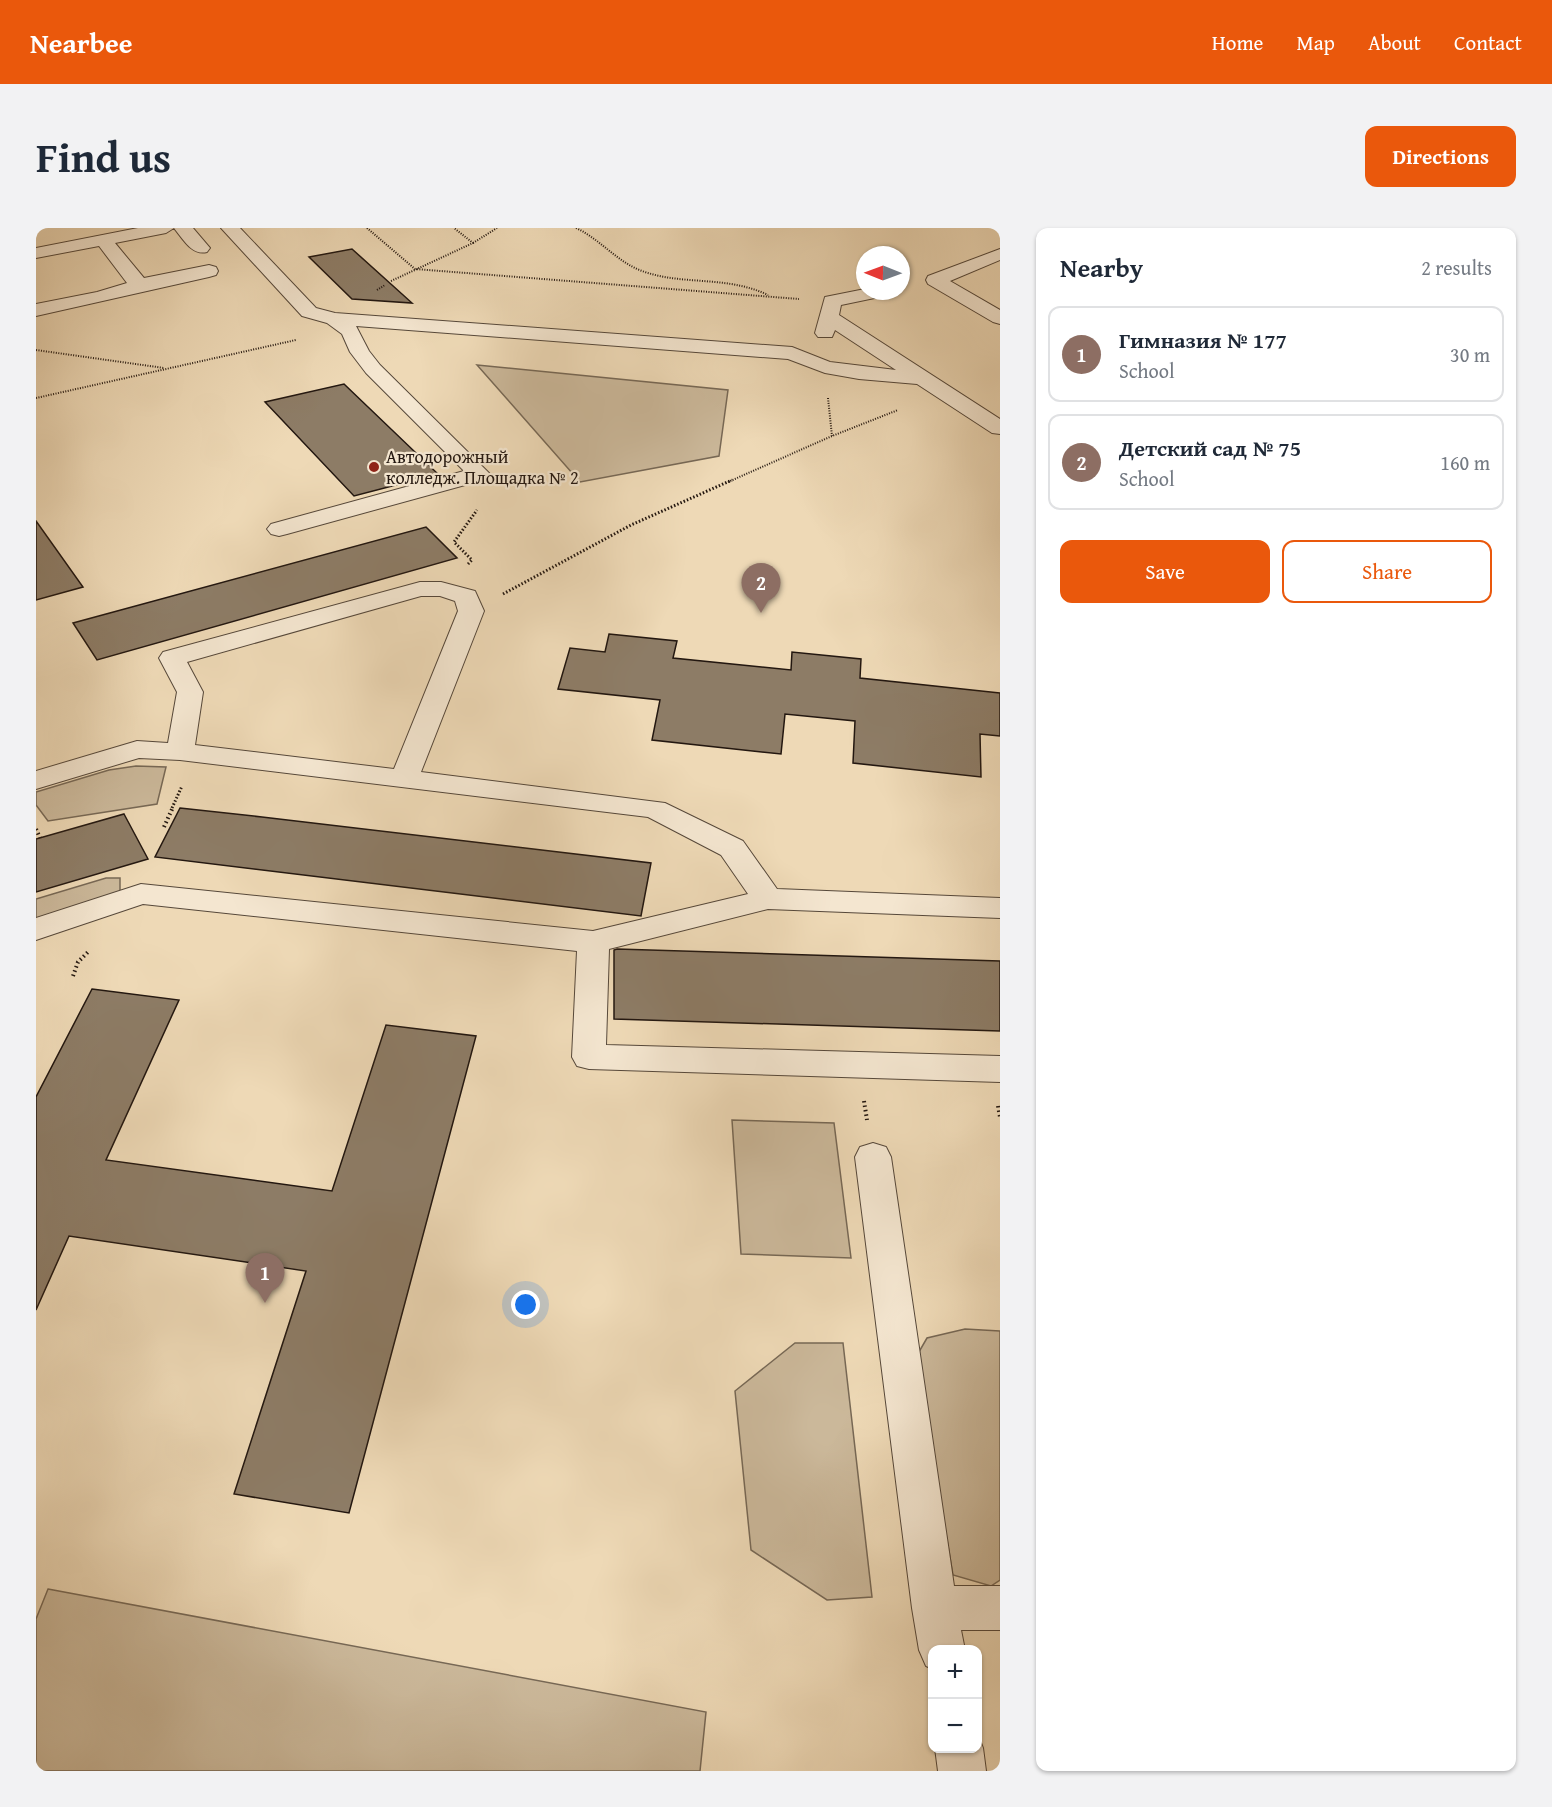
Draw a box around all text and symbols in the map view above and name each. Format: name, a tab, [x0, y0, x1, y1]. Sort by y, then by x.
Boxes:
text: Nearbee	[30, 22, 133, 63]
text: Home	[1212, 27, 1263, 58]
text: Map	[1296, 27, 1335, 58]
text: About	[1368, 27, 1421, 58]
text: Contact	[1454, 27, 1522, 58]
text: Find us	[36, 126, 171, 187]
button: Directions	[1365, 126, 1516, 187]
north arrow	[856, 246, 910, 300]
text: Nearby	[1060, 248, 1143, 287]
text: 2 results	[1421, 253, 1492, 282]
text: Гимназия № 177	[1119, 324, 1287, 356]
text: 1	[1076, 340, 1087, 369]
text: 30 m	[1450, 340, 1490, 369]
text: School	[1119, 356, 1175, 385]
text: Детский сад № 75	[1119, 432, 1301, 464]
place label: Автодорожный колледж. Площадка № 2	[386, 443, 579, 491]
text: 2	[1076, 448, 1087, 477]
text: 160 m	[1440, 448, 1490, 477]
marker: Автодорожный колледж. Площадка № 2	[367, 460, 381, 474]
text: School	[1119, 464, 1175, 493]
button: Save	[1060, 540, 1270, 603]
button: Share	[1282, 540, 1492, 603]
pin: 2	[742, 564, 780, 613]
pin: 1	[246, 1254, 284, 1303]
your location	[511, 1290, 540, 1319]
map controls	[928, 1645, 982, 1753]
button: +	[928, 1645, 982, 1699]
button: −	[928, 1699, 982, 1753]

